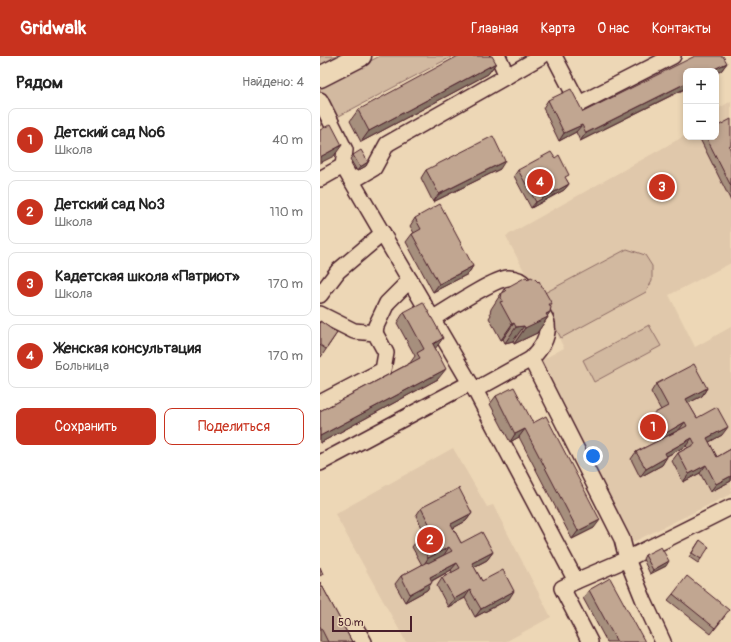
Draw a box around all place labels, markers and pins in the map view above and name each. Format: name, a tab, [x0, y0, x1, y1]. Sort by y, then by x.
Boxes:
pin: 4	[527, 167, 553, 197]
pin: 3	[649, 172, 675, 202]
pin: 1	[640, 412, 666, 442]
pin: 2	[417, 525, 443, 555]

